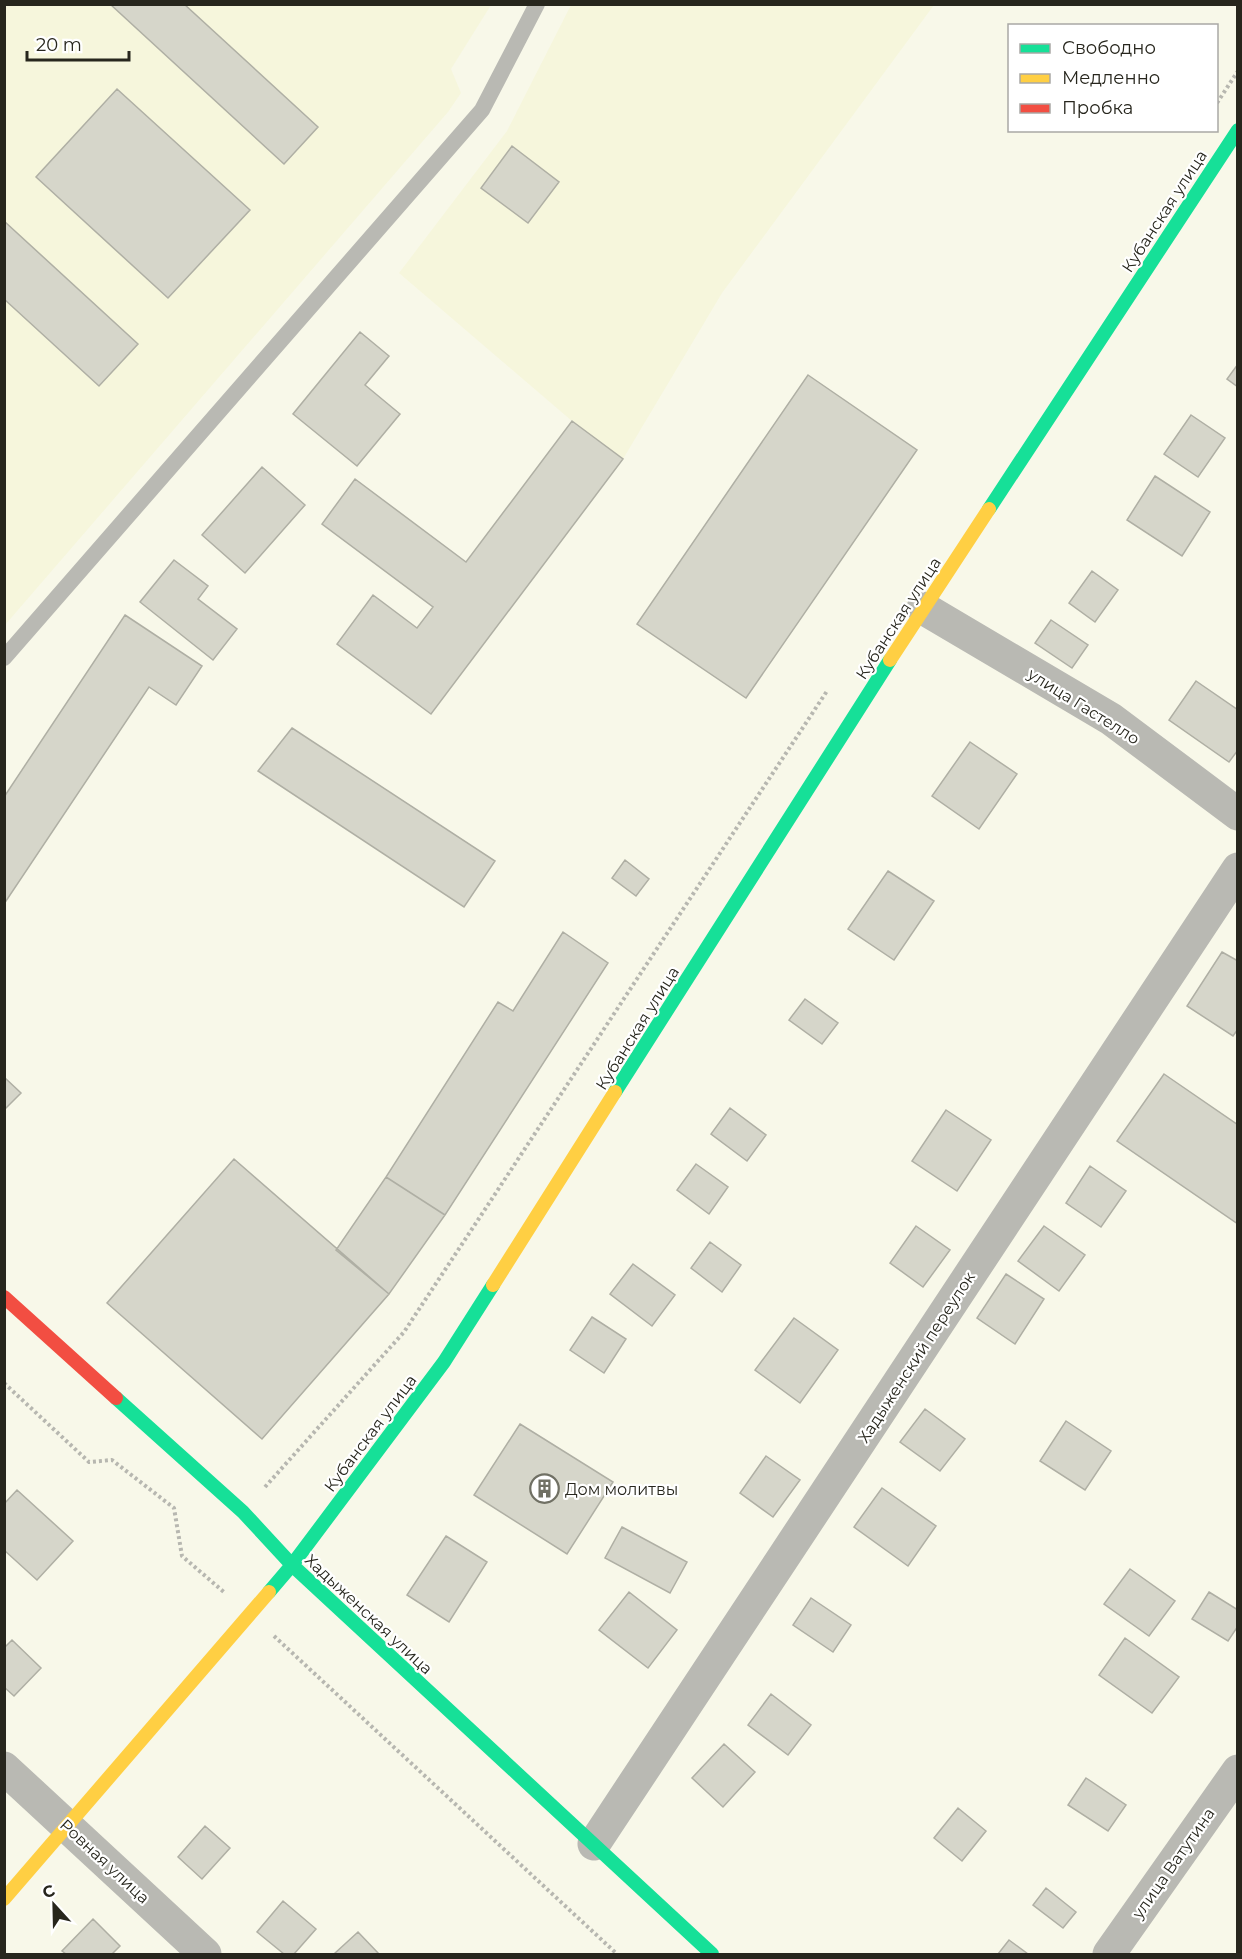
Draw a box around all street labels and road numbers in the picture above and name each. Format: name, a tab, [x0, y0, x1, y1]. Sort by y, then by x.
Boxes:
street label: Кубанская улица	[1118, 147, 1211, 276]
street label: Кубанская улица	[852, 554, 945, 683]
street label: улица Гастелло	[1023, 664, 1143, 748]
street label: Кубанская улица	[592, 963, 683, 1093]
street label: Хадыженский переулок	[854, 1268, 979, 1446]
street label: Кубанская улица	[320, 1371, 421, 1496]
street label: Хадыженская улица	[301, 1550, 436, 1678]
street label: улица Ватутина	[1128, 1804, 1219, 1923]
street label: Ровная улица	[56, 1815, 153, 1908]

